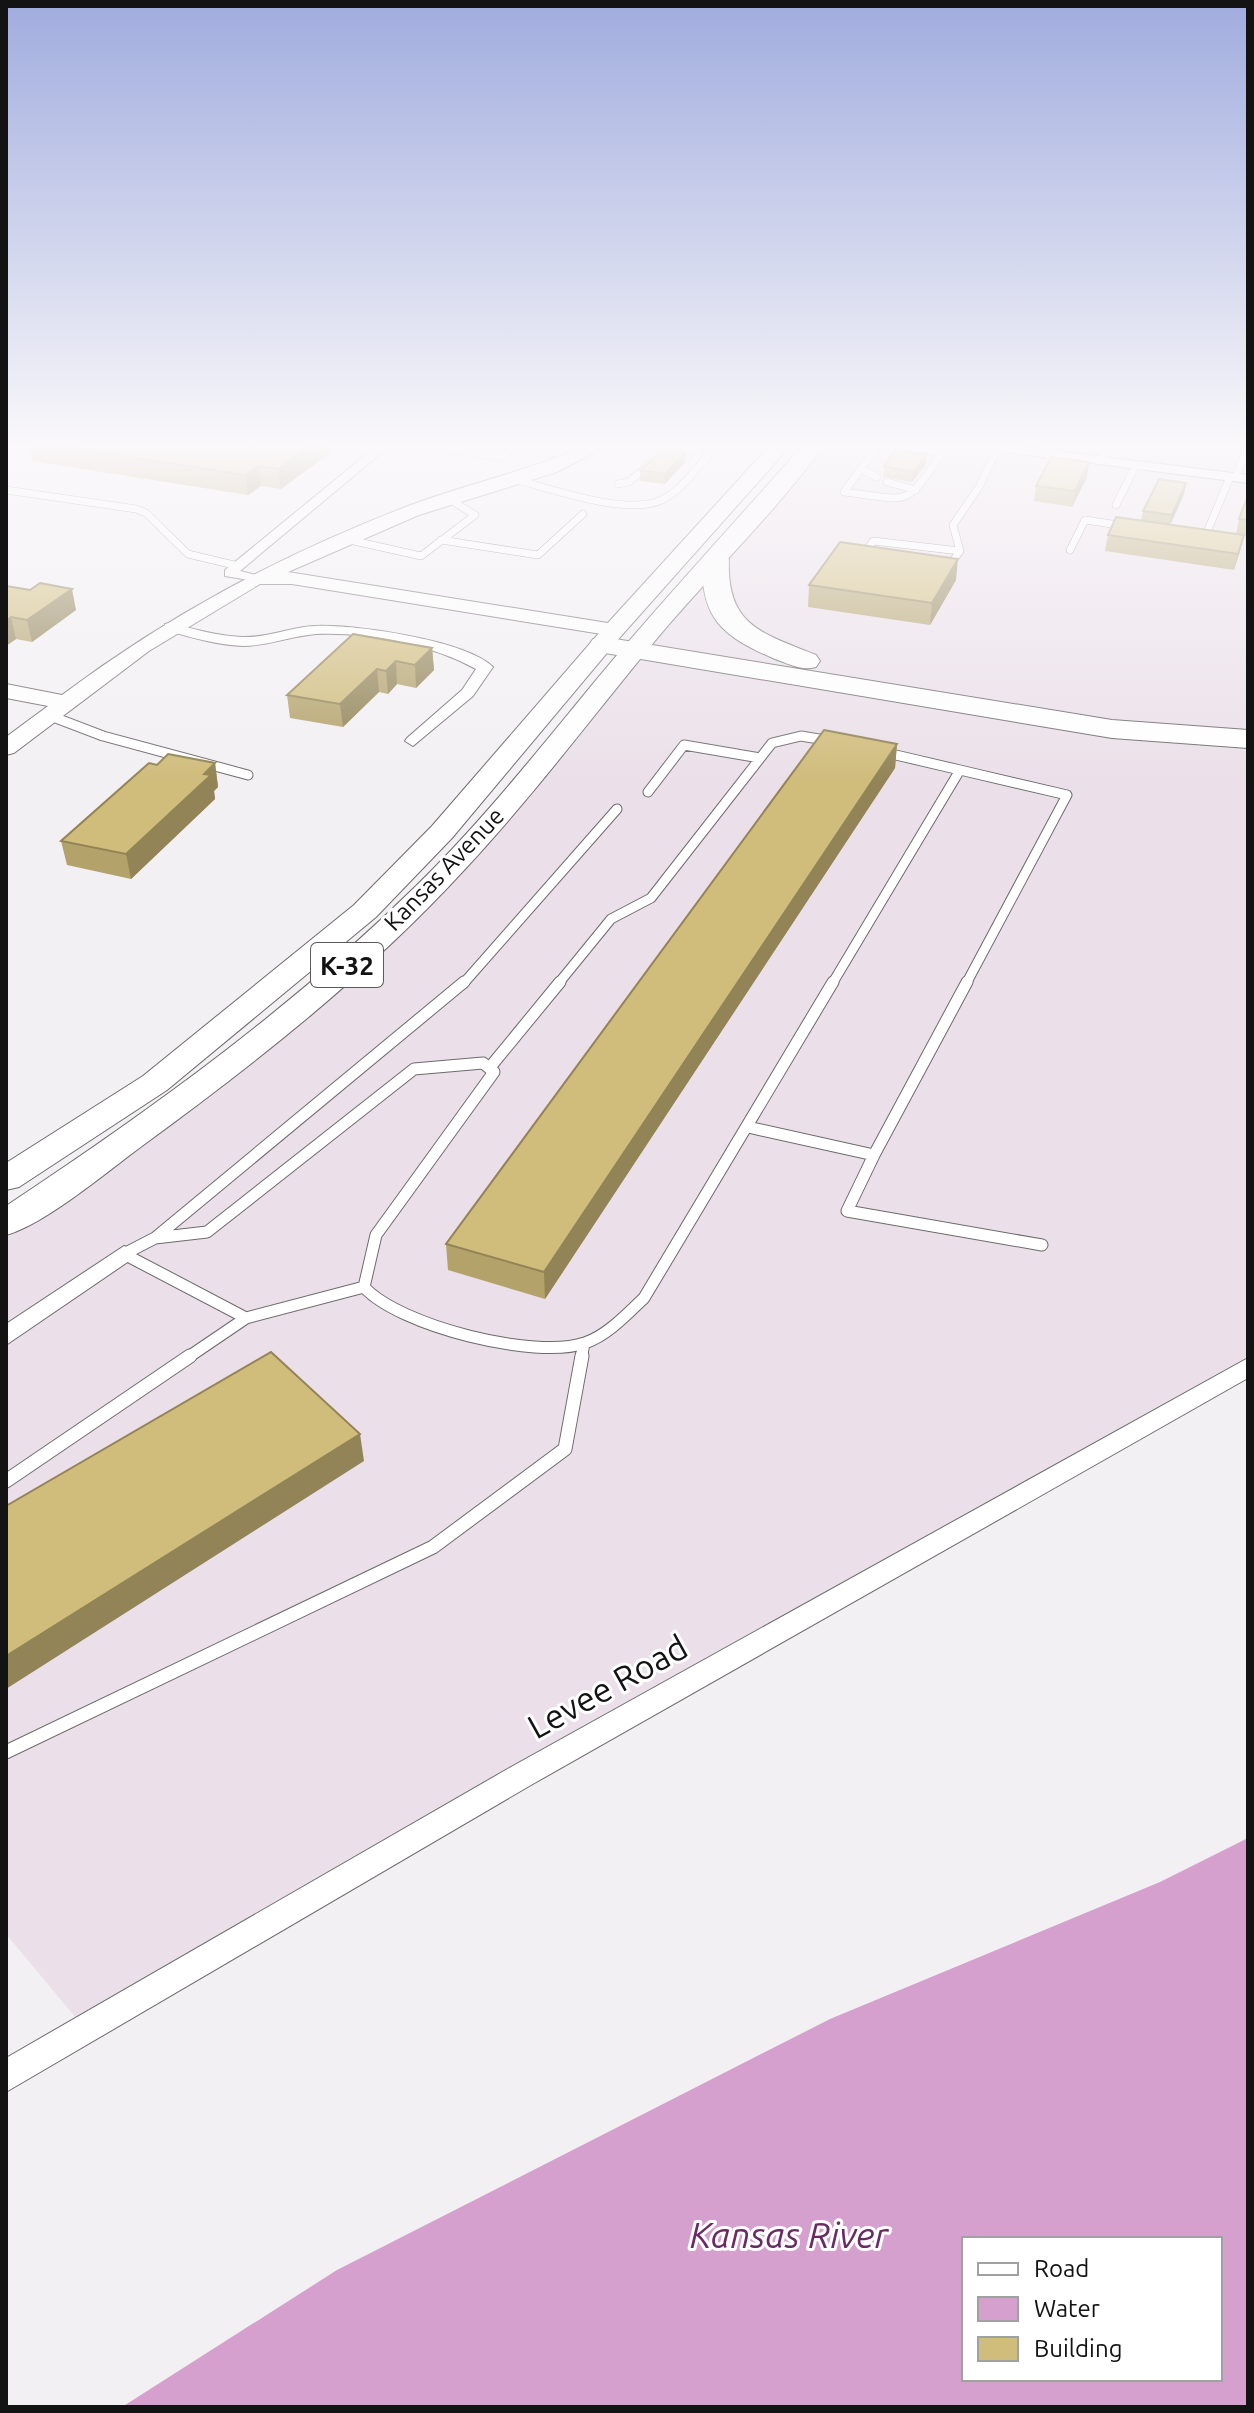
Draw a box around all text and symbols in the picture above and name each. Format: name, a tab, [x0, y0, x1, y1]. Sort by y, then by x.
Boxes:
street label: Kansas Avenue	[379, 802, 509, 936]
road number: K-32	[311, 943, 383, 987]
street label: Levee Road	[521, 1627, 693, 1745]
water label: Kansas River	[690, 2214, 889, 2255]
legend	[962, 2237, 1222, 2381]
text: Road	[1034, 2255, 1089, 2282]
text: Water	[1034, 2295, 1100, 2322]
text: Building	[1034, 2335, 1122, 2362]

